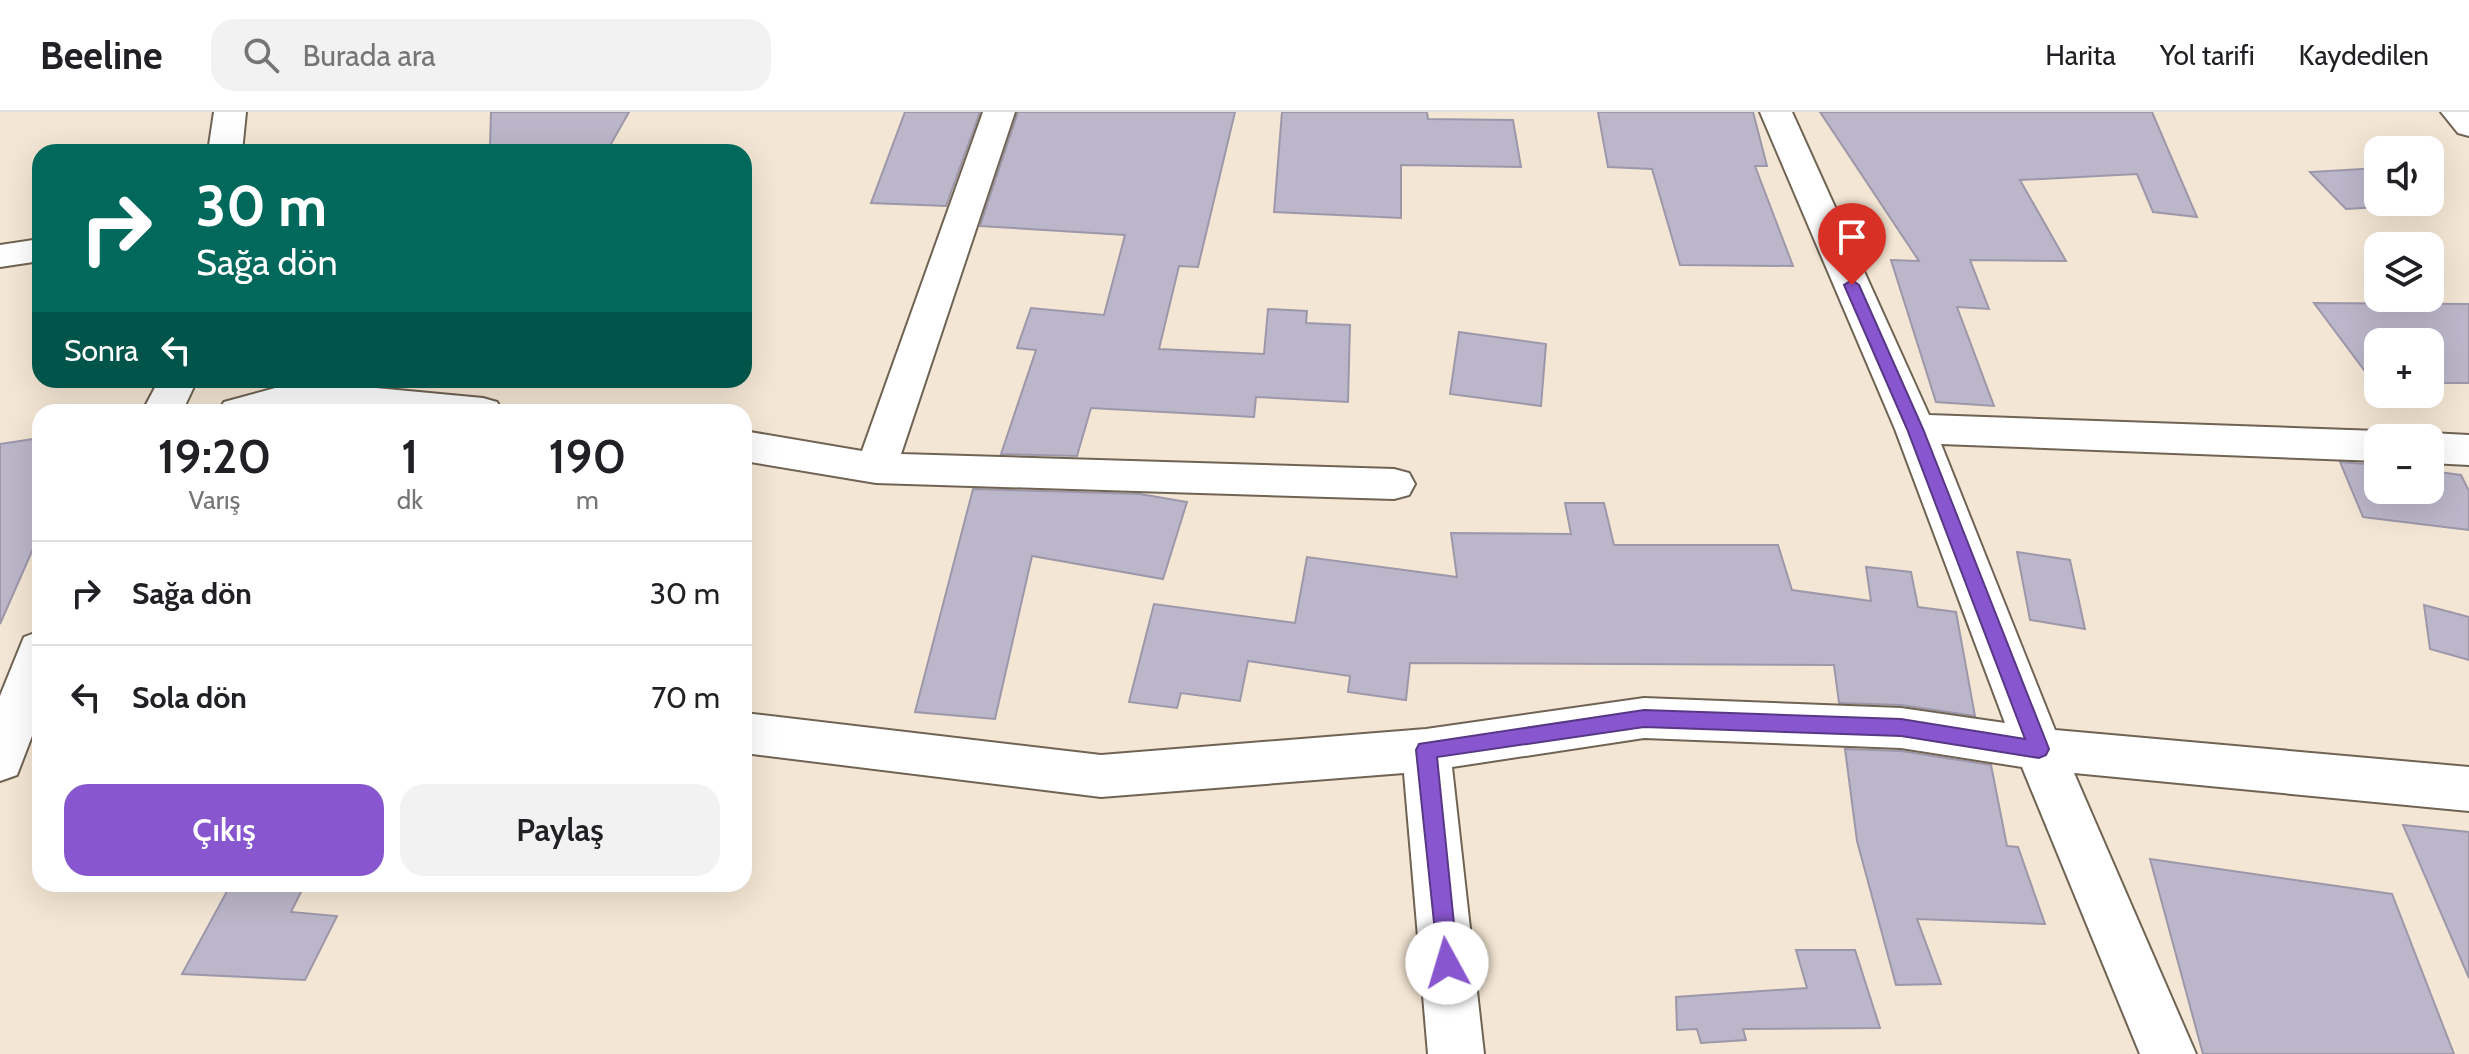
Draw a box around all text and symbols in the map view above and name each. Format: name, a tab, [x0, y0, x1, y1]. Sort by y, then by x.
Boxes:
search box	[211, 19, 771, 91]
text: Beeline	[40, 32, 163, 79]
icon: search	[239, 33, 283, 77]
text: Burada ara	[303, 37, 436, 74]
text: Harita	[2045, 38, 2116, 72]
text: Yol tarifi	[2160, 38, 2255, 72]
text: Kaydedilen	[2299, 38, 2429, 72]
map controls	[2364, 136, 2444, 504]
button: sound	[2364, 136, 2444, 216]
text: 30 m	[196, 172, 327, 240]
icon: right	[64, 176, 168, 280]
pin	[1818, 203, 1886, 285]
icon: arrive	[1830, 215, 1874, 259]
button: layers	[2364, 232, 2444, 312]
text: Sağa dön	[196, 240, 338, 284]
icon: left	[154, 328, 198, 372]
button: +	[2364, 328, 2444, 408]
text: Sonra	[64, 332, 138, 369]
button: −	[2364, 424, 2444, 504]
text: 19:20	[158, 427, 271, 485]
text: 1	[401, 427, 418, 485]
text: 190	[549, 427, 626, 485]
text: Varış	[189, 484, 240, 516]
text: dk	[397, 484, 423, 516]
text: m	[576, 484, 599, 516]
icon: right	[64, 571, 108, 615]
text: Sağa dön	[132, 575, 252, 612]
text: 30 m	[650, 575, 720, 612]
icon: left	[64, 675, 108, 719]
text: Sola dön	[132, 679, 247, 716]
text: 70 m	[651, 679, 720, 716]
button: Çıkış	[64, 784, 384, 876]
button: Paylaş	[400, 784, 720, 876]
position arrow	[1405, 921, 1489, 1005]

